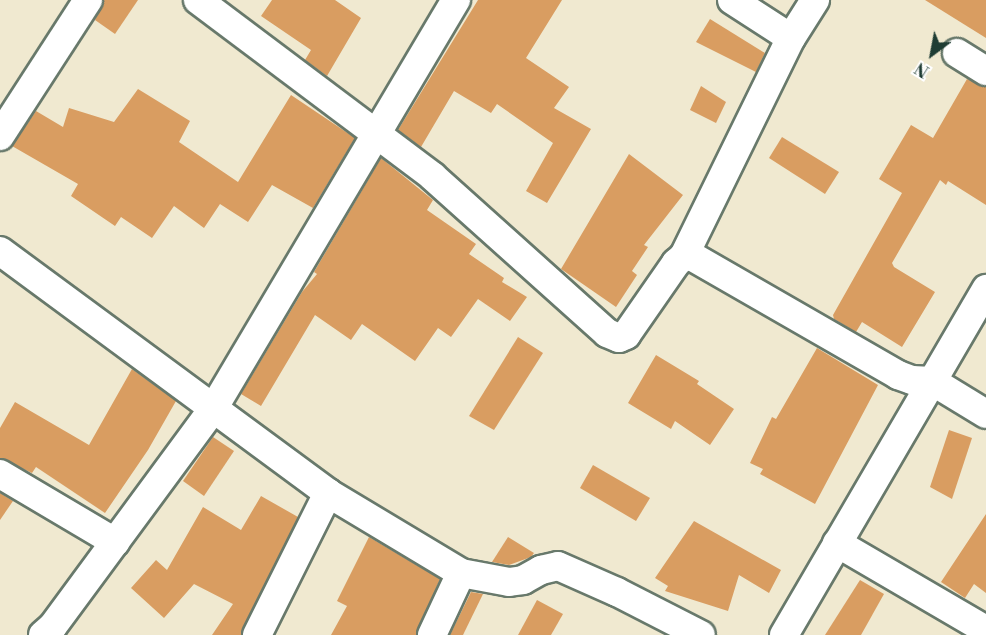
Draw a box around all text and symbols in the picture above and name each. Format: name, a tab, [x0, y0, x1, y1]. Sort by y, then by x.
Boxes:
north arrow	[902, 24, 962, 84]
text: N	[912, 57, 933, 81]

